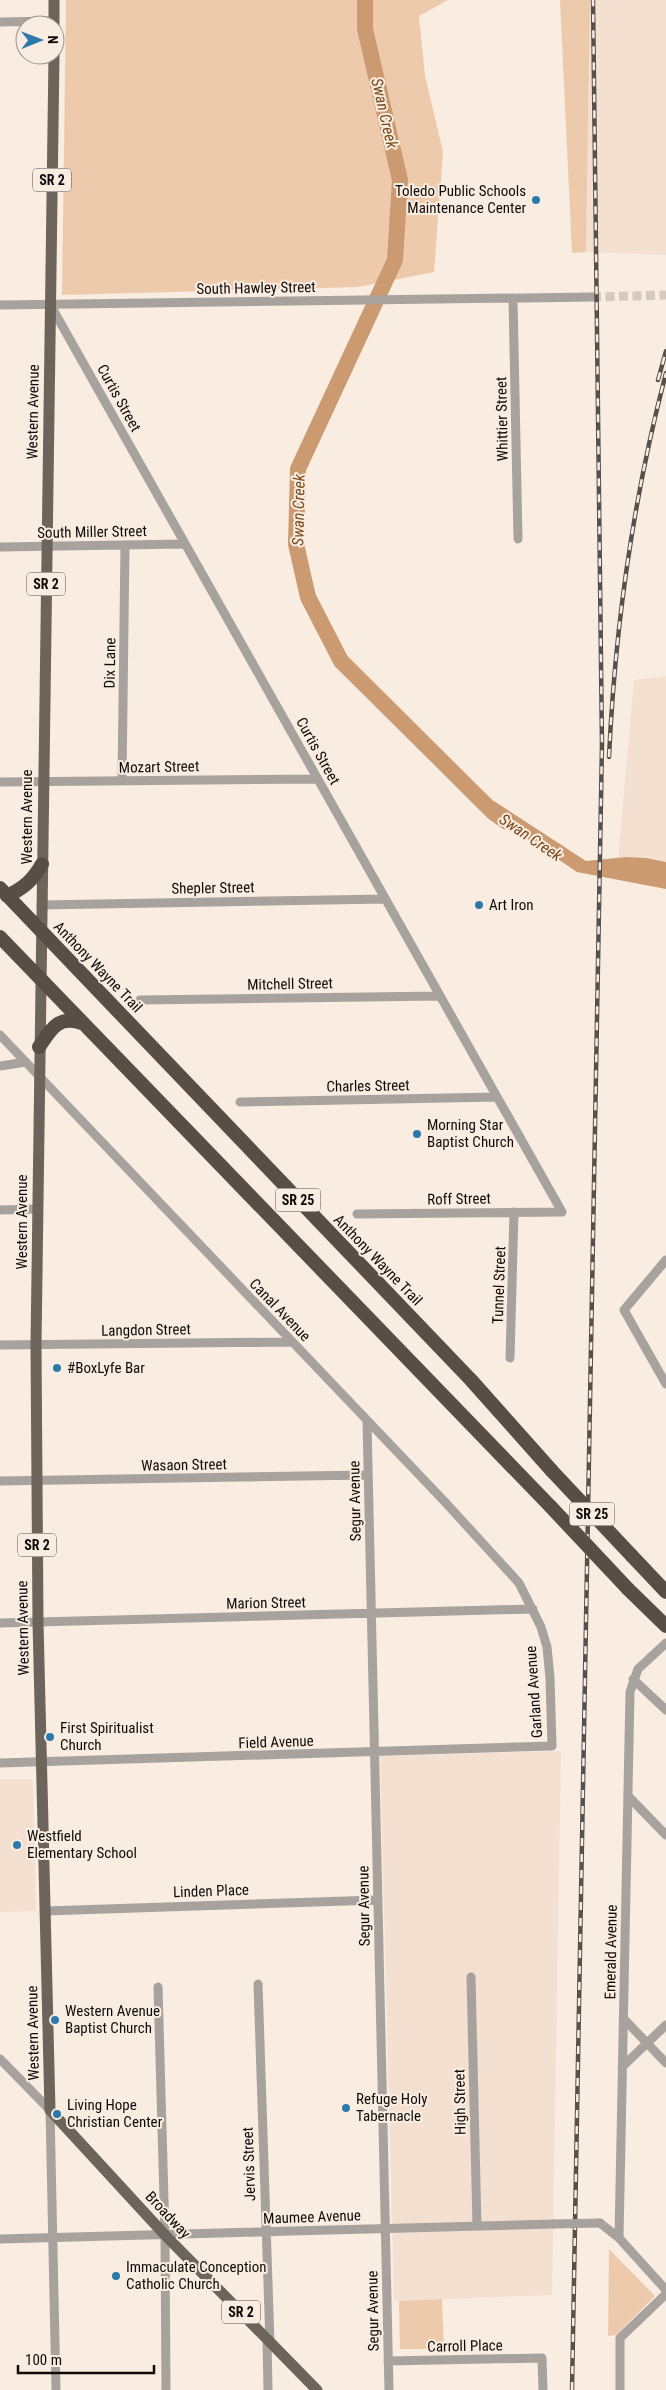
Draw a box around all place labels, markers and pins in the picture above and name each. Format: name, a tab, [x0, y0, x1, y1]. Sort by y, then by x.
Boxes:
place label: Toledo Public Schools Maintenance Center	[395, 182, 526, 217]
marker: Toledo Public Schools Maintenance Center	[530, 194, 542, 206]
place label: Art Iron	[489, 896, 533, 914]
marker: Art Iron	[473, 899, 485, 911]
place label: Morning Star Baptist Church	[427, 1116, 514, 1151]
marker: Morning Star Baptist Church	[411, 1128, 423, 1140]
place label: #BoxLyfe Bar	[67, 1359, 145, 1377]
marker: #BoxLyfe Bar	[51, 1362, 63, 1374]
place label: First Spiritualist Church	[60, 1719, 154, 1754]
marker: First Spiritualist Church	[44, 1731, 56, 1743]
place label: Westfield Elementary School	[27, 1827, 137, 1862]
marker: Westfield Elementary School	[11, 1839, 23, 1851]
place label: Western Avenue Baptist Church	[65, 2002, 160, 2037]
marker: Western Avenue Baptist Church	[49, 2014, 61, 2026]
place label: Refuge Holy Tabernacle	[356, 2090, 427, 2125]
place label: Living Hope Christian Center	[67, 2096, 163, 2131]
marker: Refuge Holy Tabernacle	[340, 2102, 352, 2114]
marker: Living Hope Christian Center	[51, 2108, 63, 2120]
place label: Immaculate Conception Catholic Church	[126, 2258, 267, 2293]
marker: Immaculate Conception Catholic Church	[110, 2270, 122, 2282]

